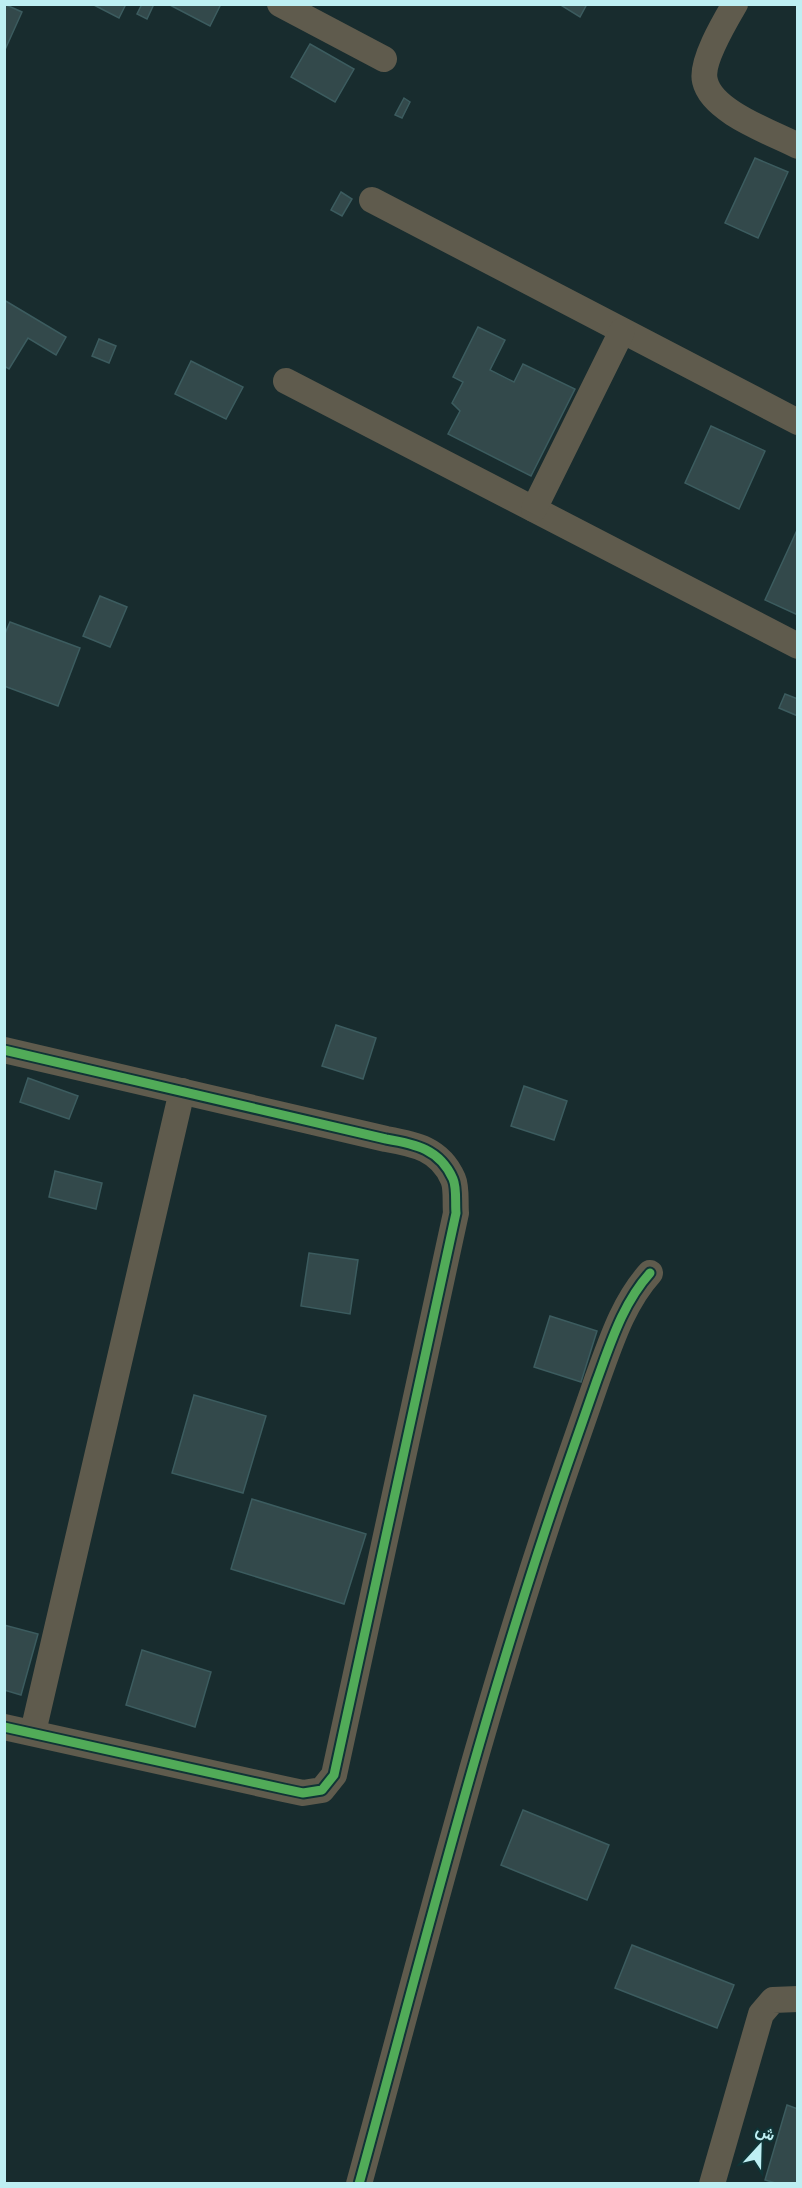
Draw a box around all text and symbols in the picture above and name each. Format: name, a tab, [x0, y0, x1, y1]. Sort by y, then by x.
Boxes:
north arrow	[730, 2116, 790, 2176]
text: ش	[752, 2121, 778, 2147]

